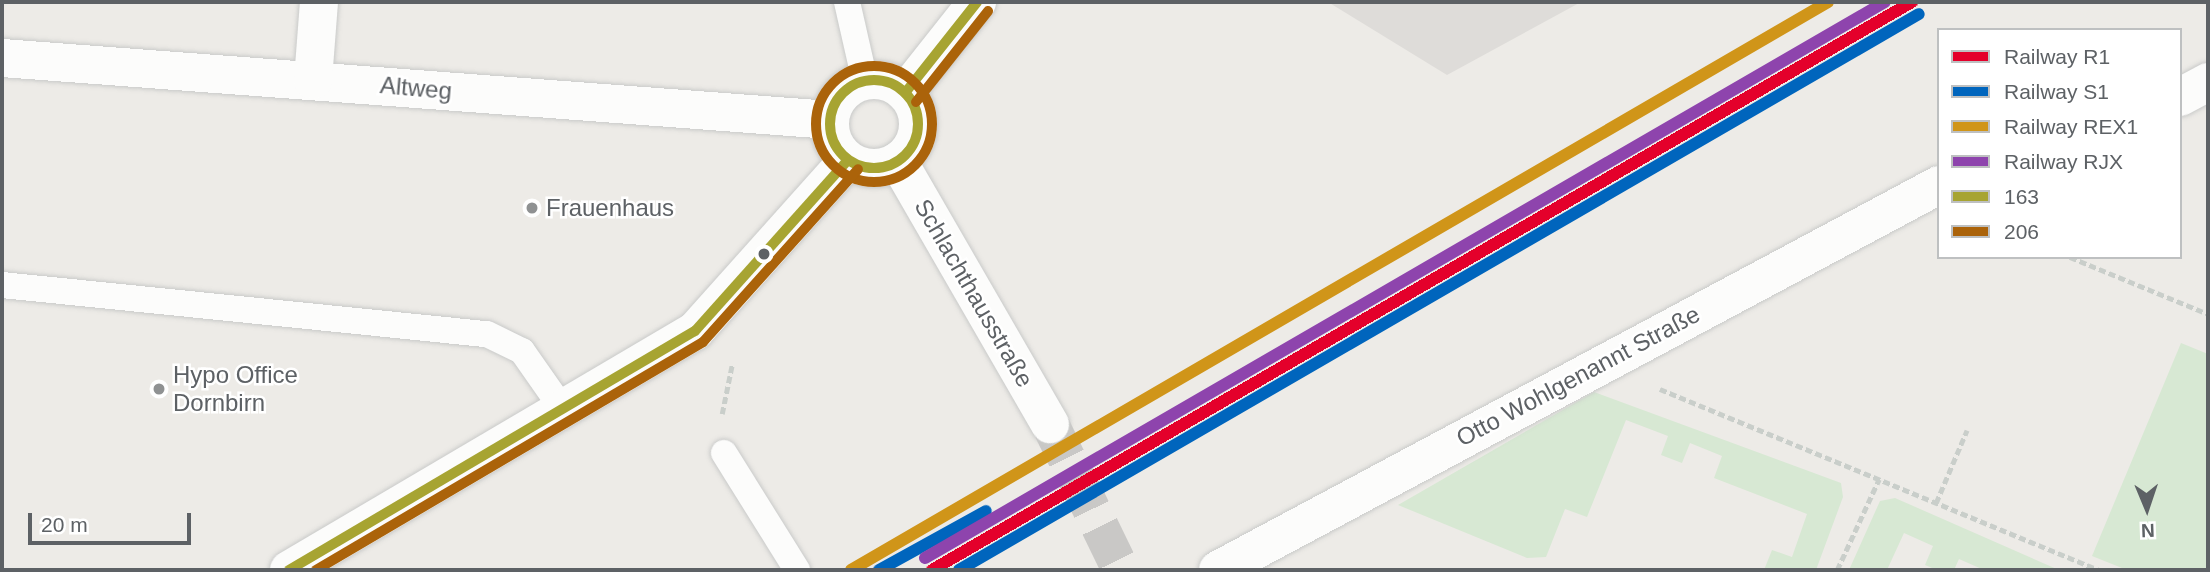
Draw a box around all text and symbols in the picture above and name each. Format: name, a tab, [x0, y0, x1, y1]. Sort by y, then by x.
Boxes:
legend	[1937, 28, 2182, 259]
text: Railway R1	[2004, 45, 2110, 68]
street label: Altweg	[379, 71, 453, 105]
text: Railway S1	[2004, 80, 2109, 103]
text: Railway REX1	[2004, 115, 2138, 138]
text: Railway RJX	[2004, 150, 2123, 173]
text: 163	[2004, 185, 2039, 208]
place label: Frauenhaus	[546, 194, 674, 222]
street label: Schlachthausstraße	[909, 194, 1039, 392]
marker: Frauenhaus	[524, 200, 540, 216]
text: 206	[2004, 220, 2039, 243]
unlabelled marker	[757, 247, 771, 261]
street label: Otto Wohlgenannt Straße	[1451, 300, 1705, 452]
place label: Hypo Office Dornbirn	[173, 361, 298, 417]
marker: Hypo Office Dornbirn	[151, 381, 167, 397]
north arrow	[2112, 474, 2182, 544]
scale bar	[32, 498, 194, 542]
text: 20 m	[41, 513, 88, 536]
text: N	[2141, 520, 2155, 541]

